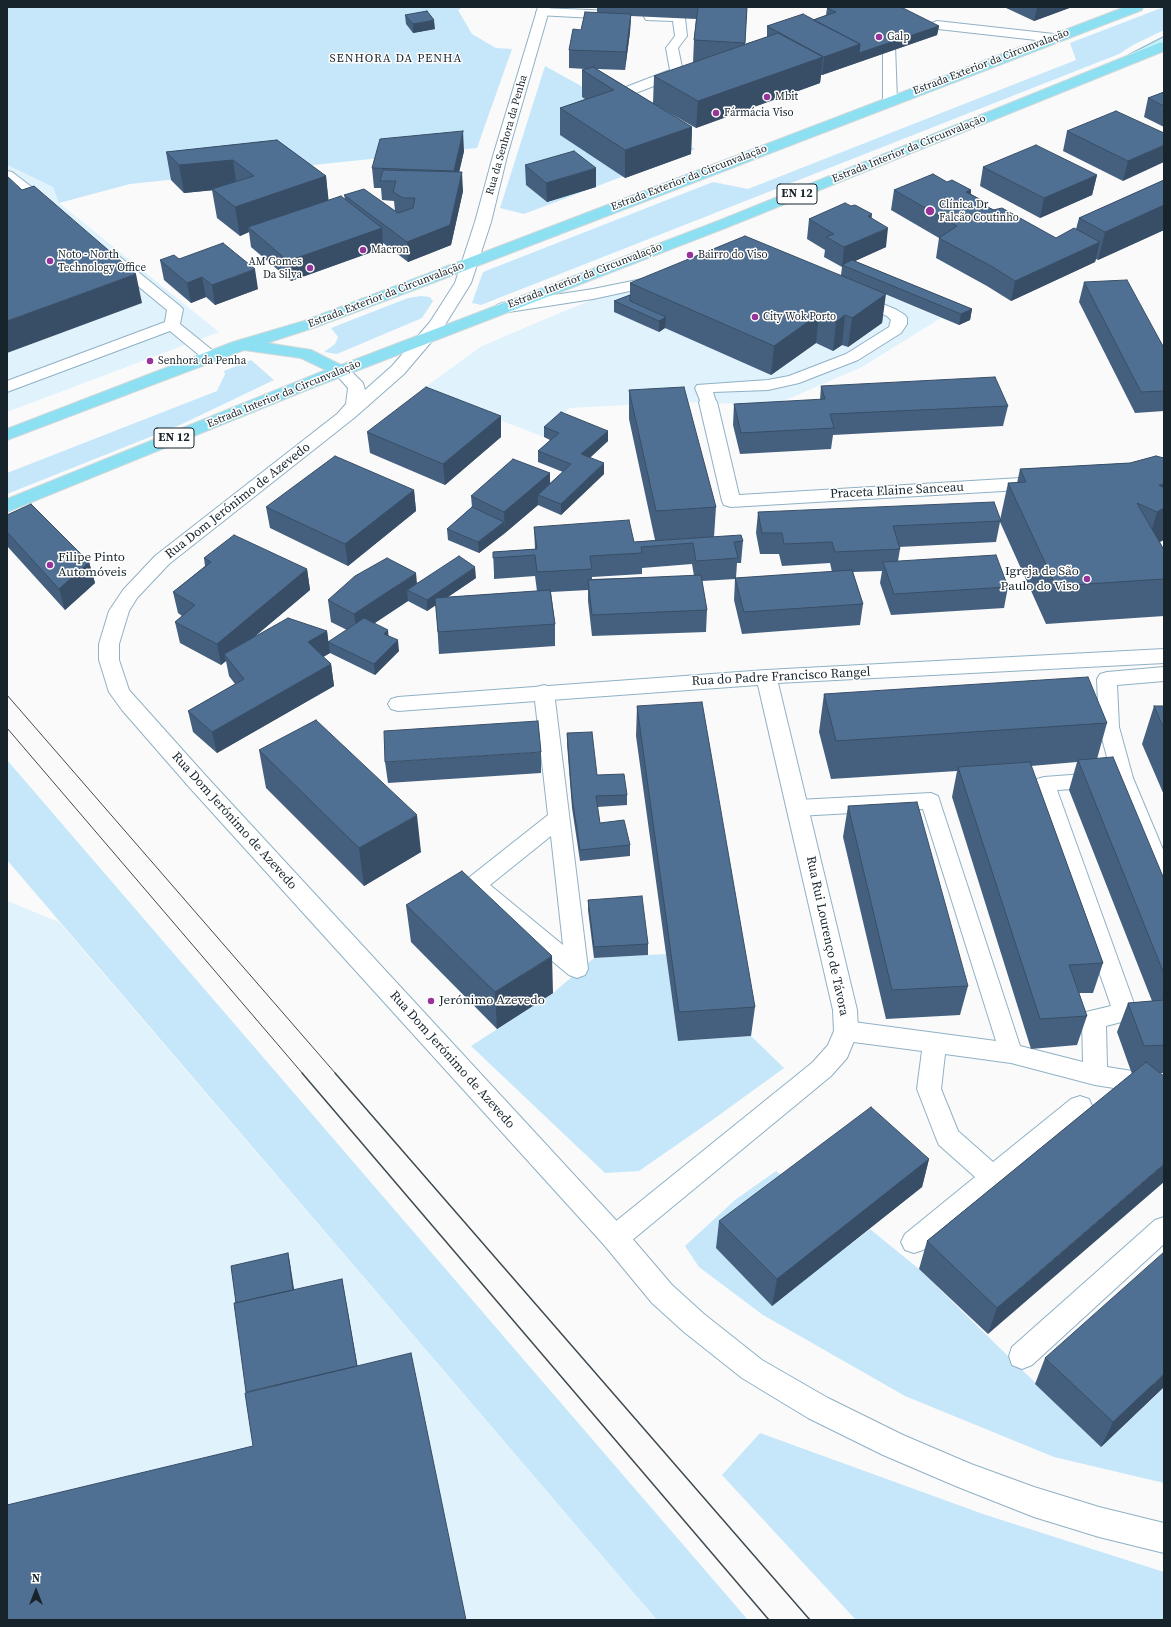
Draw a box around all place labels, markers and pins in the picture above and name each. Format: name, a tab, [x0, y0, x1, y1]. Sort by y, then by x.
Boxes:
place label: Galp	[887, 30, 910, 44]
marker: Galp	[874, 32, 884, 42]
place label: Mbit	[775, 90, 798, 104]
marker: Mbit	[762, 92, 772, 102]
place label: Fármácia Viso	[724, 106, 794, 120]
marker: Fármácia Viso	[711, 108, 721, 118]
place label: Clínica Dr Falcão Coutinho	[939, 198, 1019, 224]
marker: Clínica Dr Falcão Coutinho	[924, 205, 936, 217]
place label: Macron	[371, 243, 409, 257]
marker: Macron	[358, 245, 368, 255]
place label: Noto - North Technology Office	[58, 248, 146, 274]
place label: Bairro do Viso	[698, 248, 768, 262]
marker: Bairro do Viso	[685, 250, 695, 260]
place label: AM Gomes Da Silva	[248, 255, 302, 281]
marker: Noto - North Technology Office	[45, 256, 55, 266]
marker: AM Gomes Da Silva	[305, 263, 315, 273]
place label: City Wok Porto	[763, 310, 836, 324]
marker: City Wok Porto	[750, 312, 760, 322]
place label: Senhora da Penha	[158, 354, 246, 368]
marker: Senhora da Penha	[145, 356, 155, 366]
place label: Filipe Pinto Automóveis	[58, 550, 127, 581]
marker: Filipe Pinto Automóveis	[45, 560, 55, 570]
place label: Igreja de São Paulo do Viso	[1001, 564, 1079, 595]
marker: Igreja de São Paulo do Viso	[1082, 574, 1092, 584]
place label: Jerónimo Azevedo	[439, 993, 545, 1009]
marker: Jerónimo Azevedo	[426, 996, 436, 1006]

